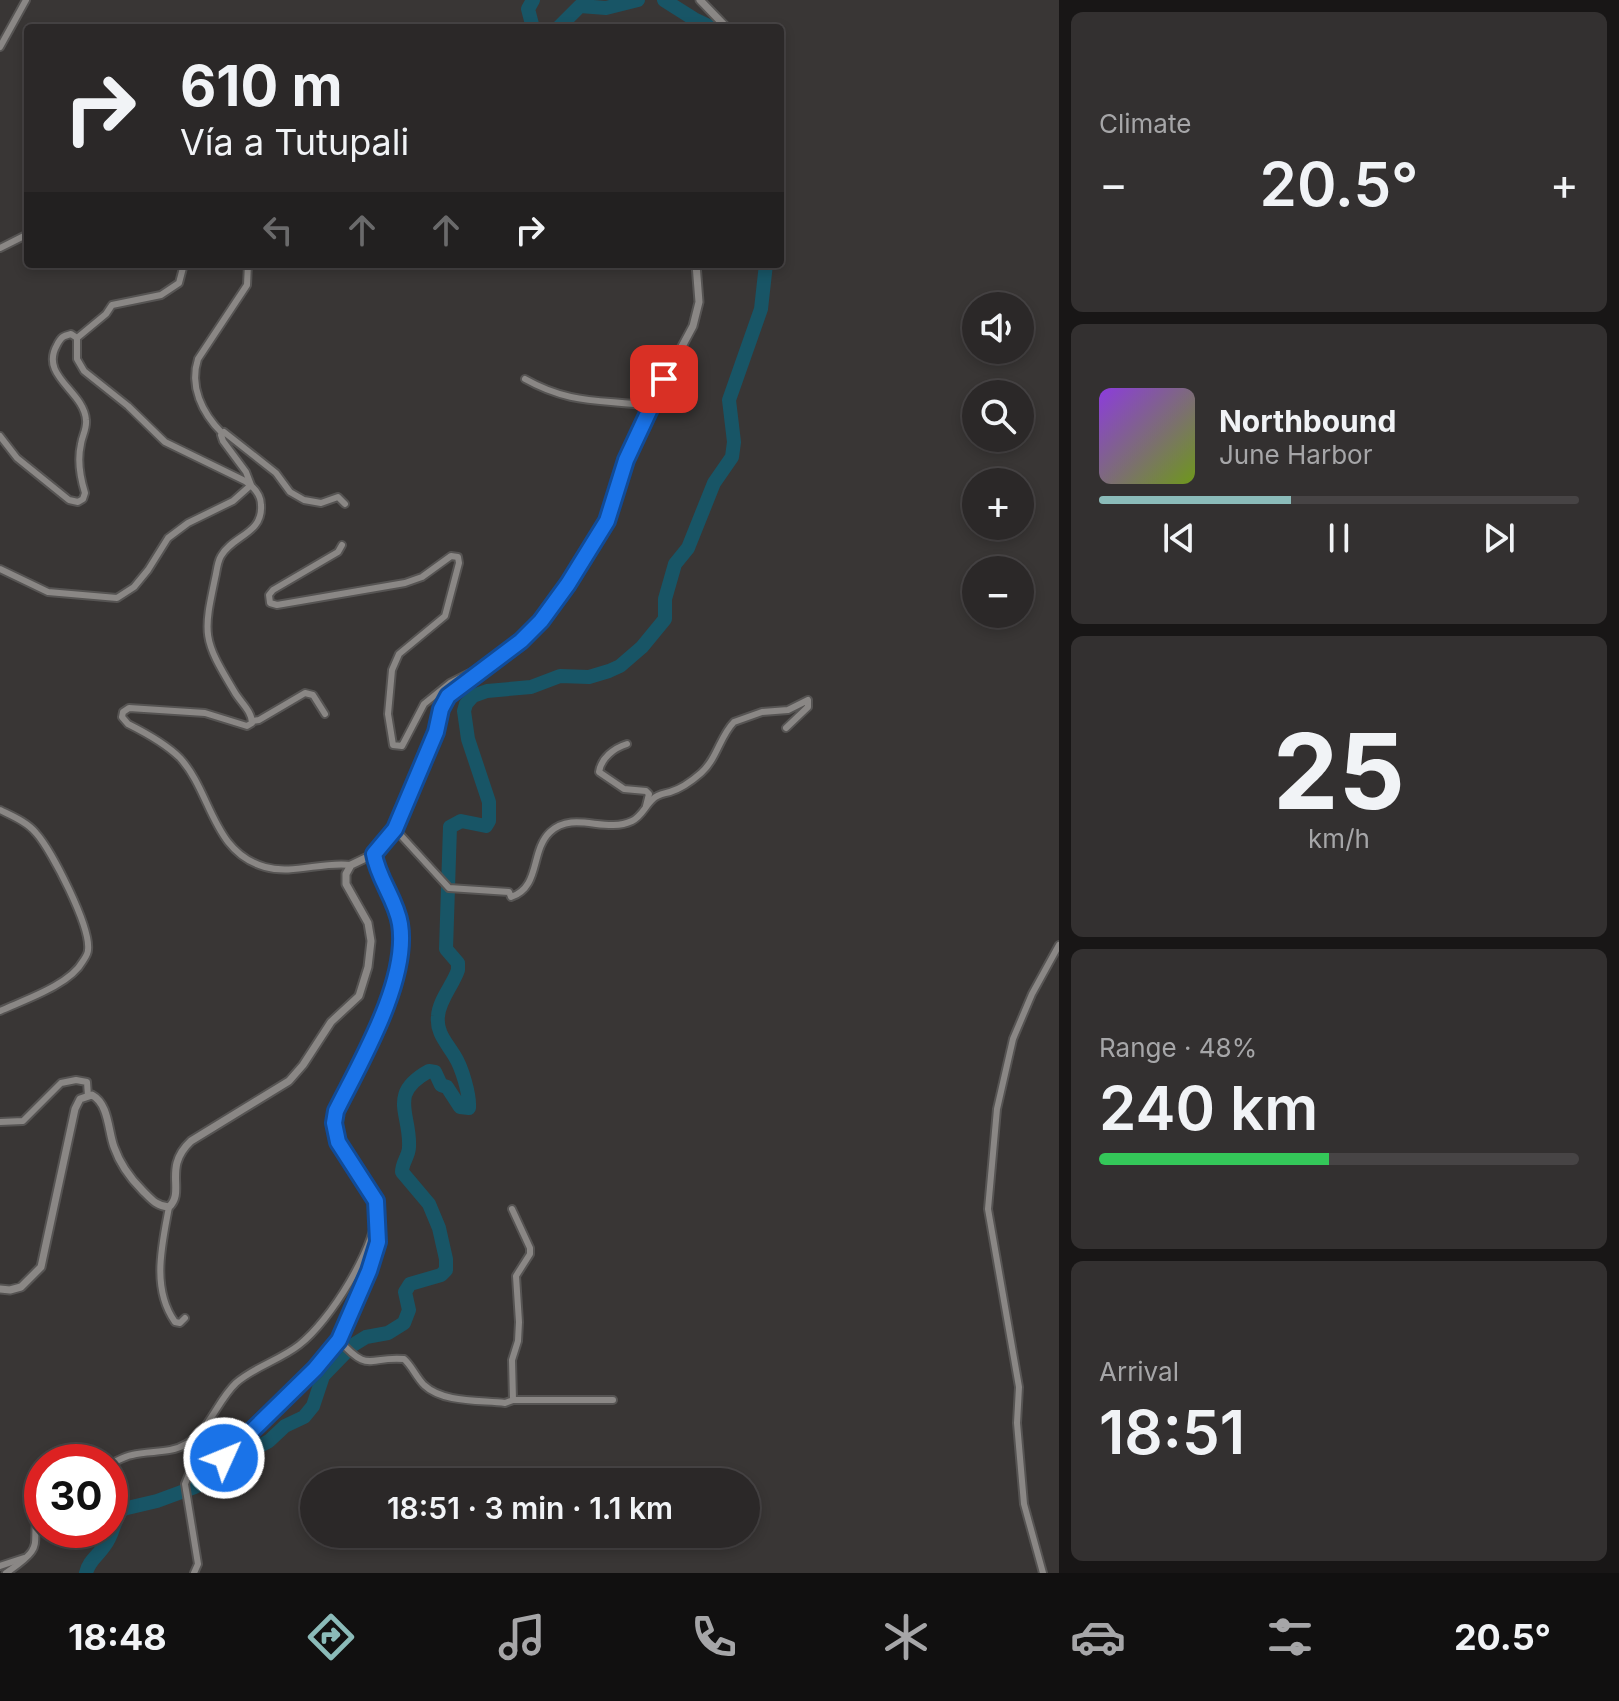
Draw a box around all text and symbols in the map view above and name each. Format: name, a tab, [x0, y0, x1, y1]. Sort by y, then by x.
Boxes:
text: 610 m	[180, 52, 343, 120]
icon: right	[48, 56, 152, 160]
text: Climate	[1099, 108, 1191, 139]
text: Vía a Tutupali	[180, 120, 409, 164]
text: 20.5°	[1260, 148, 1418, 220]
text: −	[1099, 157, 1128, 211]
text: +	[1550, 157, 1579, 211]
icon: left	[256, 208, 300, 252]
icon: ahead	[340, 208, 384, 252]
icon: ahead	[424, 208, 468, 252]
icon: right	[508, 208, 552, 252]
map controls	[962, 292, 1034, 628]
button: sound	[962, 292, 1034, 364]
pin	[630, 345, 698, 413]
icon: arrive	[642, 357, 686, 401]
button: search	[962, 380, 1034, 452]
text: Northbound	[1219, 403, 1396, 439]
text: June Harbor	[1219, 439, 1372, 470]
button: +	[962, 468, 1034, 540]
icon: previous	[1157, 516, 1201, 560]
icon: pause	[1317, 516, 1361, 560]
icon: next	[1477, 516, 1521, 560]
button: −	[962, 556, 1034, 628]
text: 25	[1273, 708, 1405, 834]
text: km/h	[1308, 823, 1370, 854]
text: Range · 48%	[1099, 1032, 1257, 1063]
text: 240 km	[1099, 1072, 1318, 1144]
text: Arrival	[1099, 1356, 1179, 1387]
text: 18:51	[1099, 1396, 1245, 1468]
position arrow	[182, 1416, 266, 1500]
speed limit sign: 30	[24, 1444, 128, 1548]
text: 18:51 · 3 min · 1.1 km	[387, 1490, 673, 1526]
icon: directions	[303, 1609, 359, 1665]
icon: music	[494, 1609, 550, 1665]
icon: phone	[686, 1609, 742, 1665]
icon: climate	[878, 1609, 934, 1665]
icon: car	[1070, 1609, 1126, 1665]
icon: filters	[1262, 1609, 1318, 1665]
text: 18:48	[68, 1615, 167, 1659]
text: 20.5°	[1454, 1615, 1551, 1659]

